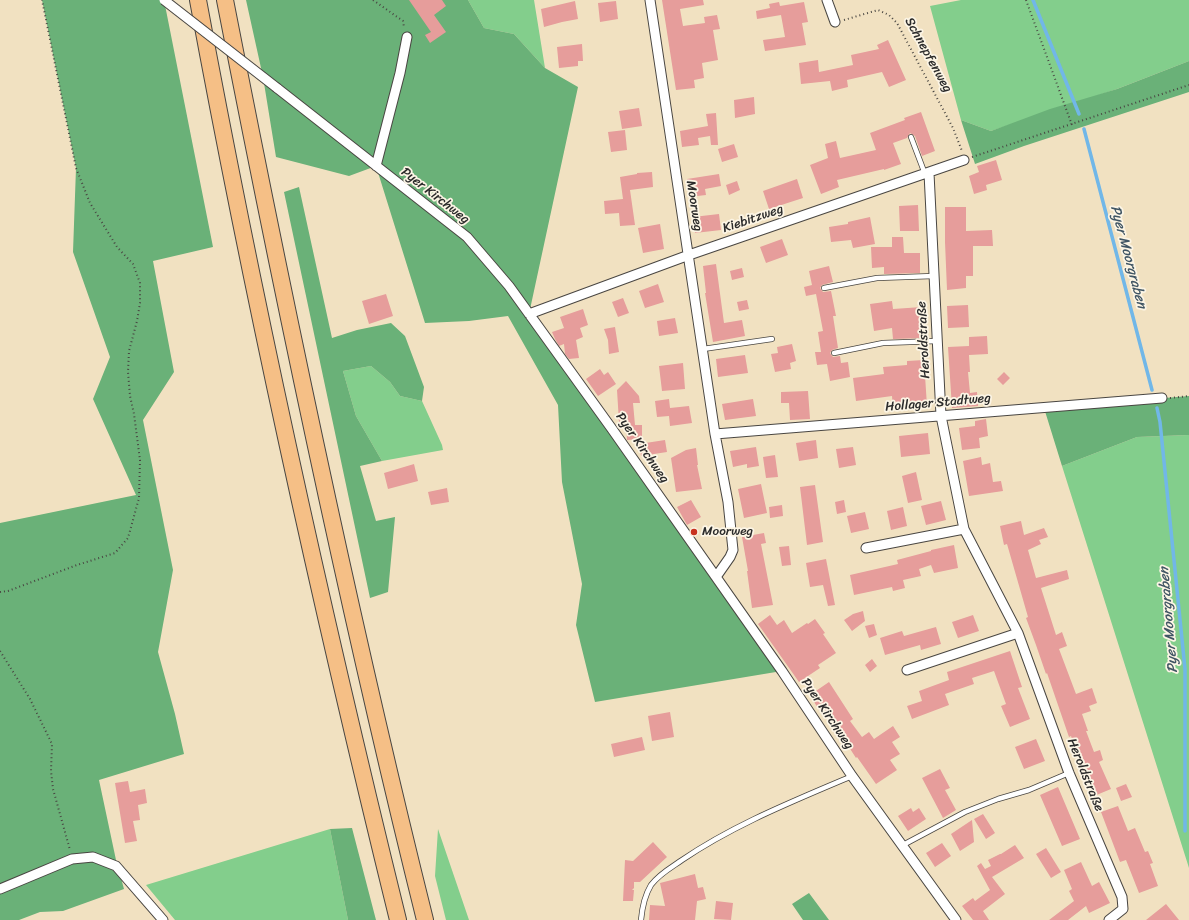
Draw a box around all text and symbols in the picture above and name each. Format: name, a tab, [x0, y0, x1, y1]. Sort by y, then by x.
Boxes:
street label: Schnepfenweg	[901, 15, 955, 95]
street label: Pyer Kirchweg	[398, 164, 472, 228]
street label: Moorweg	[682, 180, 706, 232]
street label: Kiebitzweg	[721, 201, 785, 237]
water label: Pyer Moorgraben	[1106, 204, 1150, 310]
street label: Heroldstraße	[914, 301, 934, 379]
street label: Hollager Stadtweg	[885, 391, 991, 415]
street label: Pyer Kirchweg	[612, 410, 672, 486]
place label: Moorweg	[702, 524, 753, 540]
marker: Moorweg	[689, 527, 699, 537]
water label: Pyer Moorgraben	[1156, 566, 1182, 674]
street label: Pyer Kirchweg	[798, 675, 856, 753]
street label: Heroldstraße	[1063, 736, 1107, 814]

